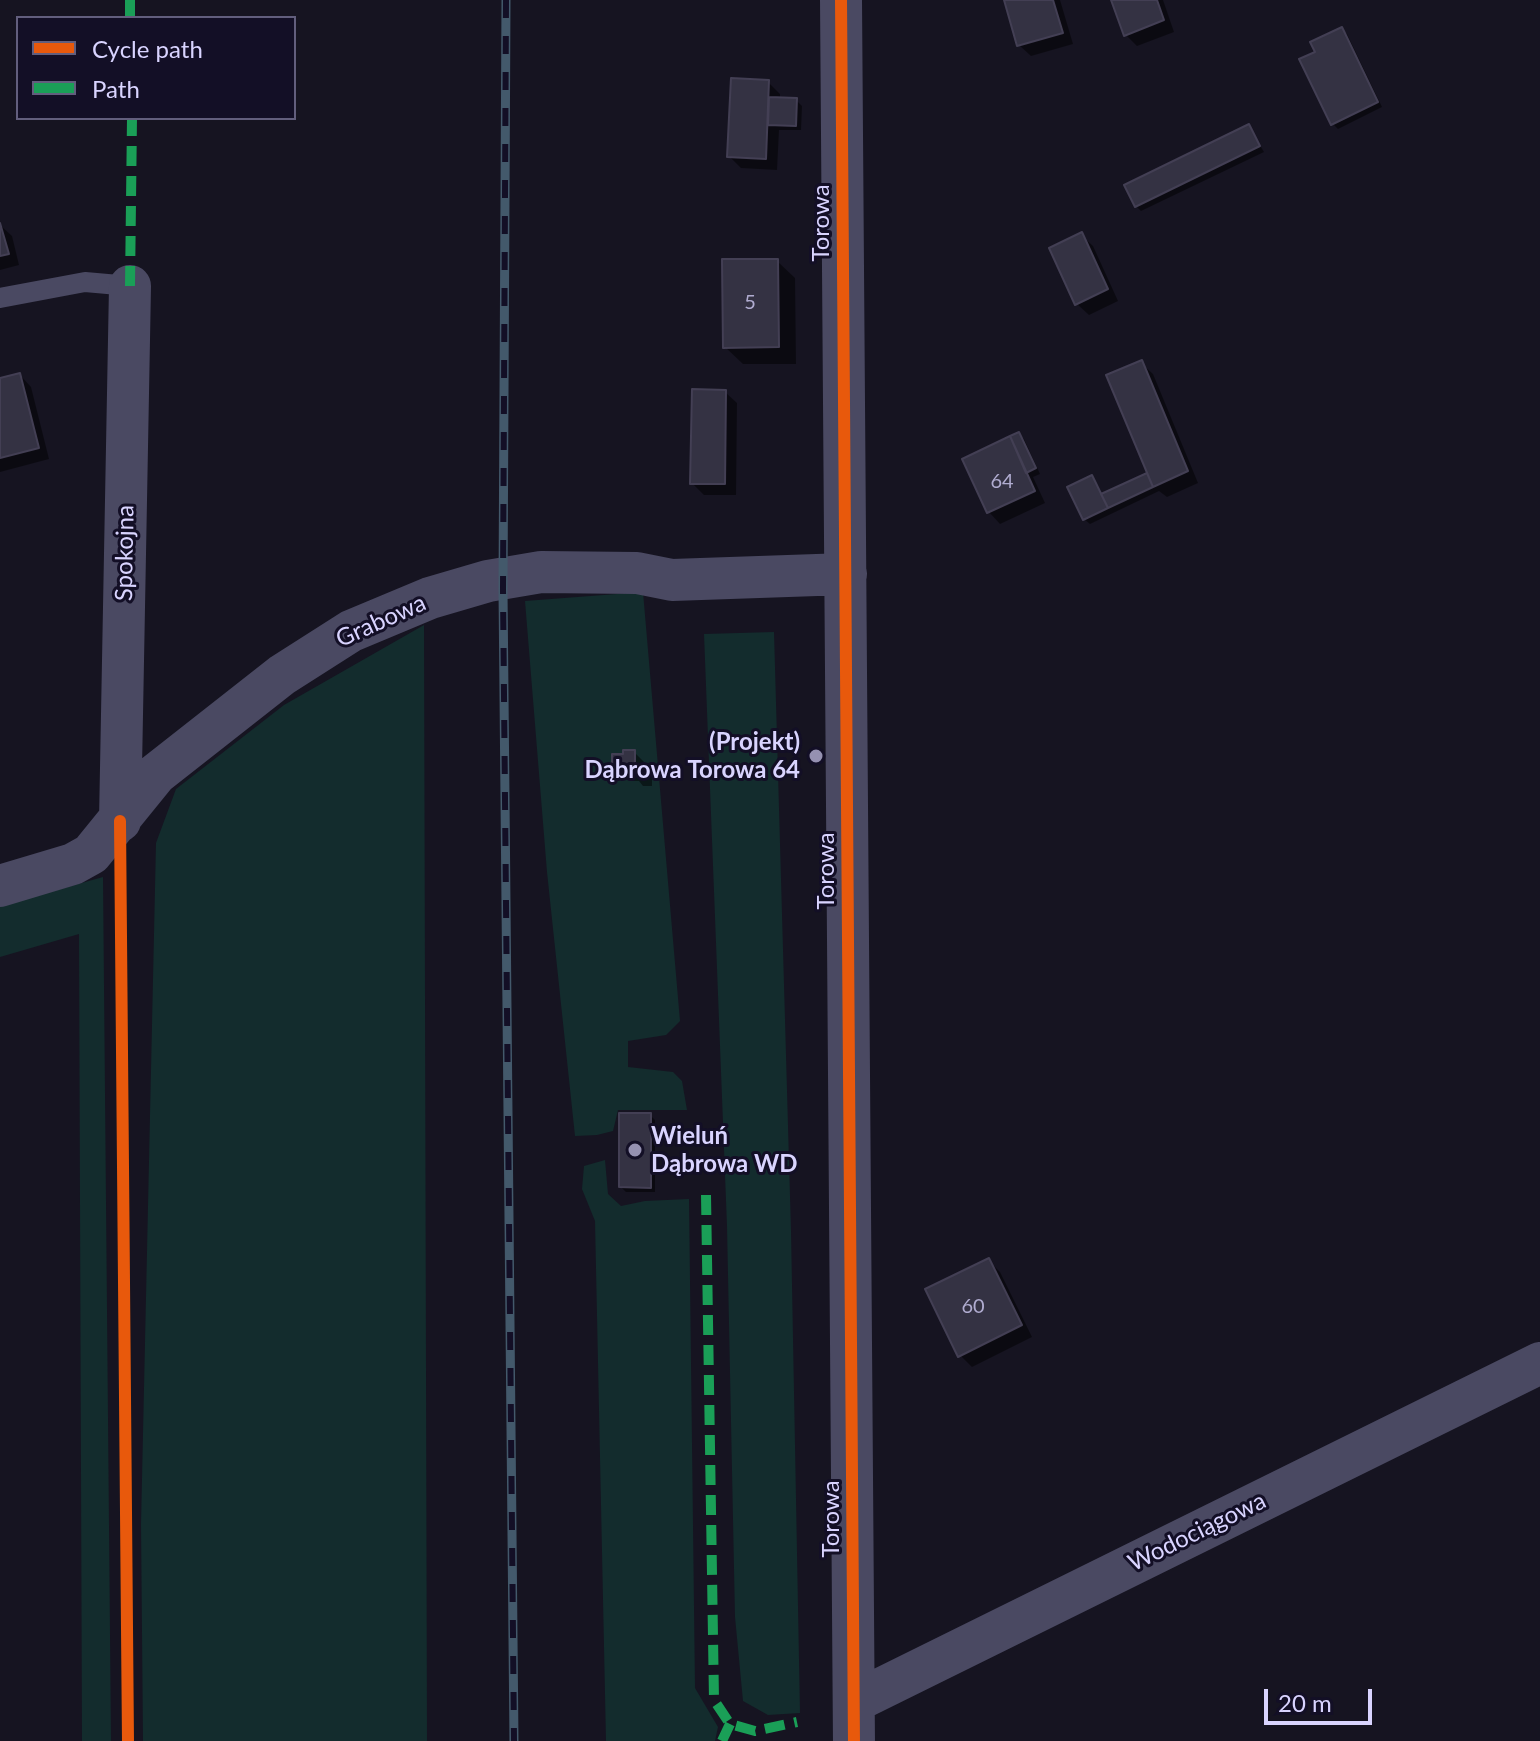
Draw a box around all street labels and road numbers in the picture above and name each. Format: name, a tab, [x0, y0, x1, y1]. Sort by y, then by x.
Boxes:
street label: Torowa	[807, 184, 835, 262]
street label: Spokojna	[110, 505, 140, 601]
street label: Grabowa	[332, 588, 430, 654]
street label: Torowa	[812, 832, 840, 910]
street label: Torowa	[817, 1480, 845, 1558]
street label: Wodociągowa	[1123, 1486, 1271, 1578]

